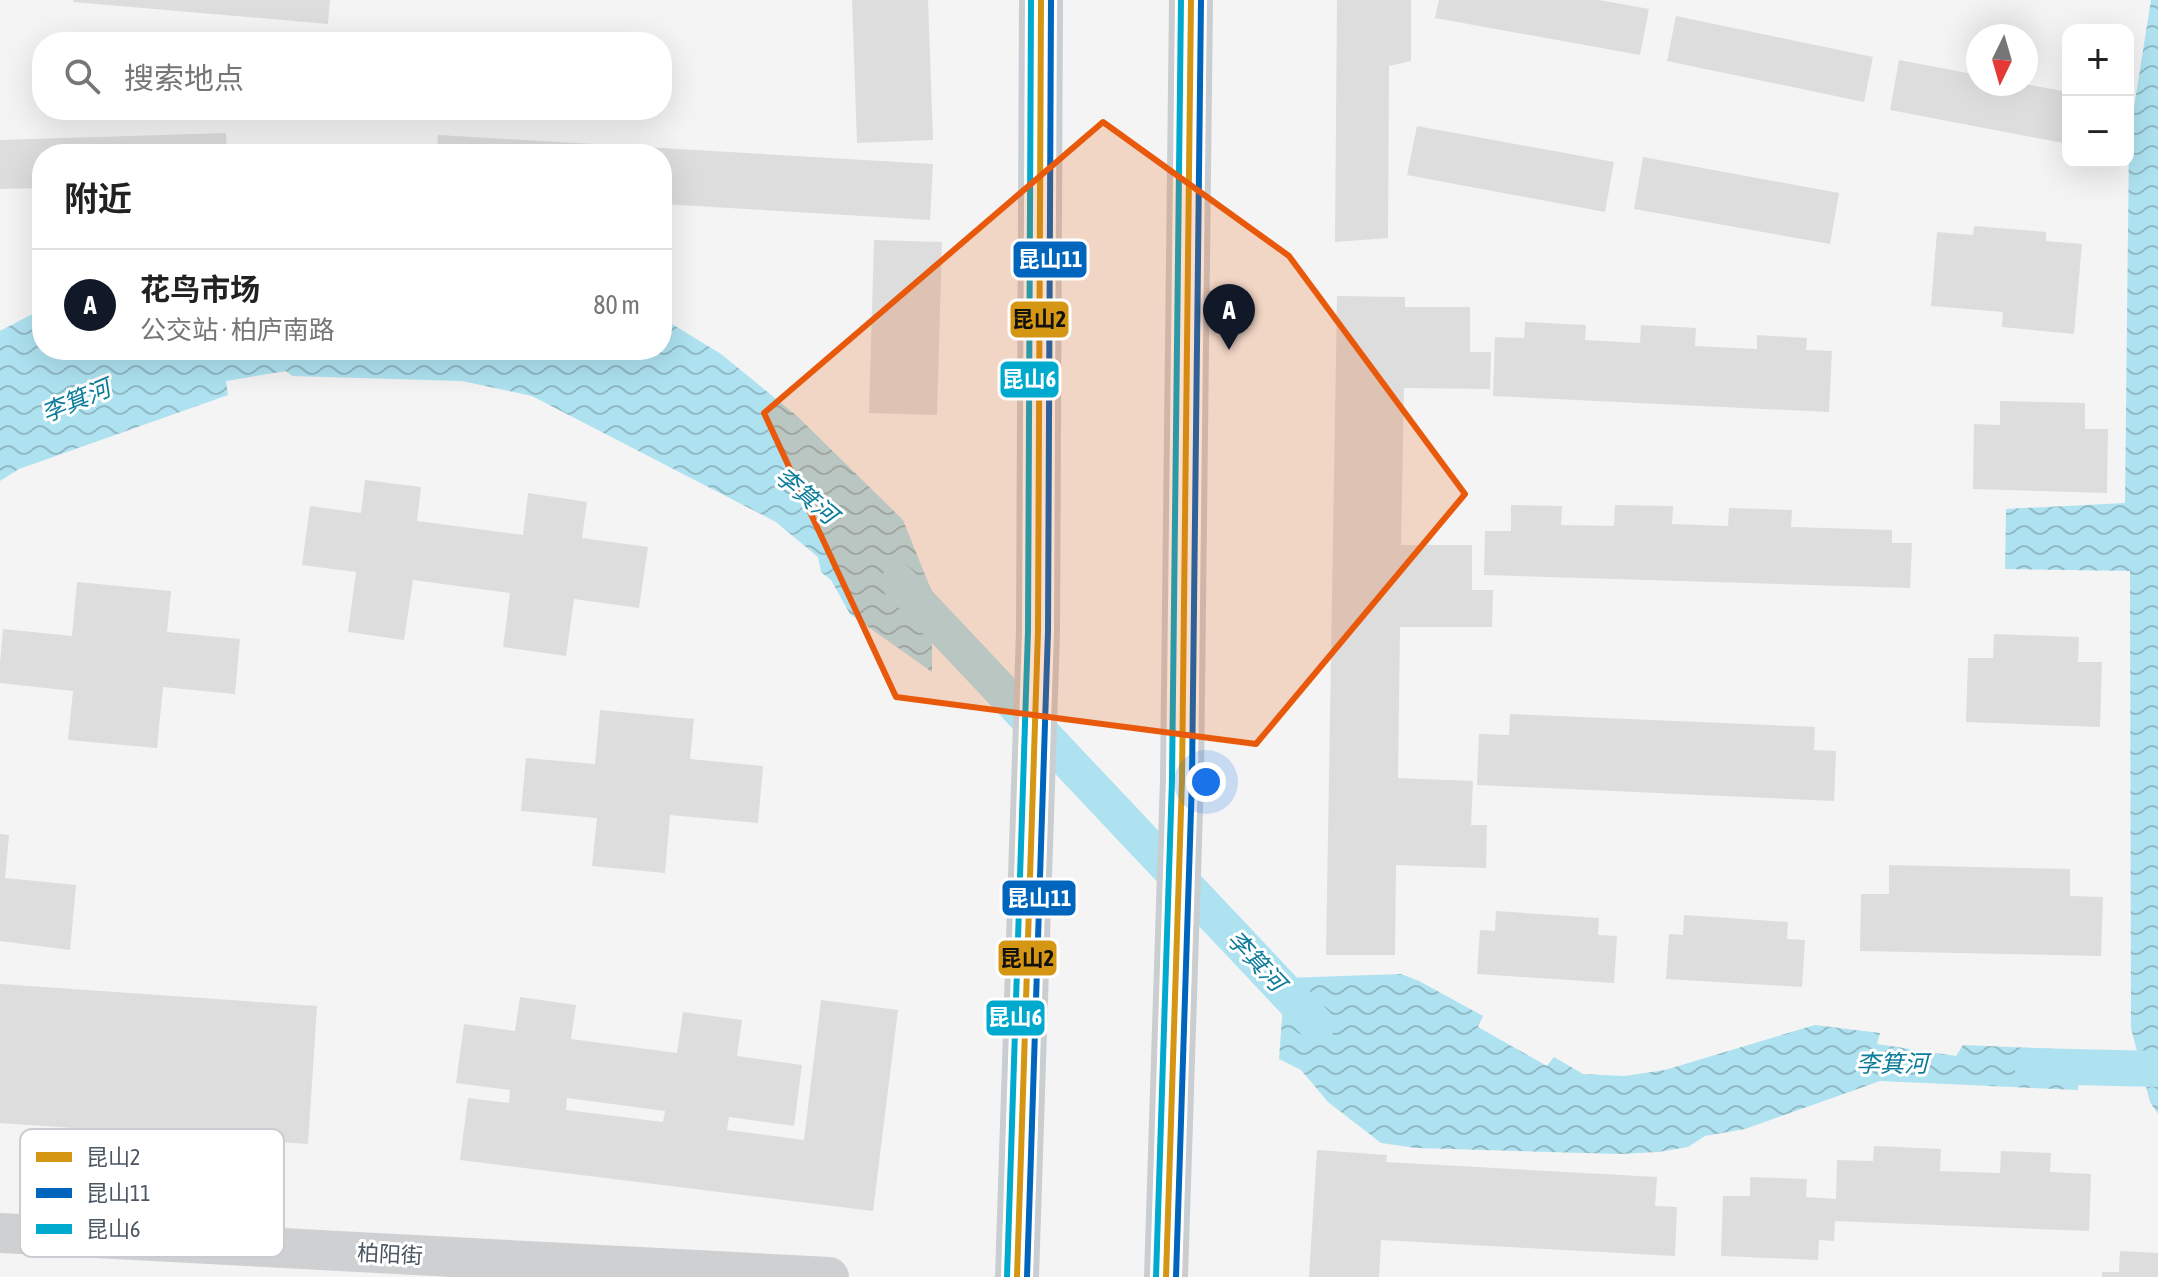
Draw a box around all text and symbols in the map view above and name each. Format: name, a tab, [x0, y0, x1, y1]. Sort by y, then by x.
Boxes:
north arrow	[1966, 24, 2038, 96]
map controls	[2062, 24, 2134, 168]
button: +	[2062, 24, 2134, 96]
search box	[32, 32, 672, 120]
icon: search	[60, 54, 104, 98]
text: 搜索地点	[124, 61, 244, 95]
button: −	[2062, 96, 2134, 168]
text: 附近	[64, 179, 132, 218]
line badge: 昆山11	[1012, 240, 1088, 279]
text: 昆山11	[1018, 246, 1082, 272]
text: 花鸟市场	[140, 272, 260, 306]
pin: A	[1203, 284, 1255, 350]
text: A	[84, 290, 96, 320]
text: 80 m	[593, 290, 640, 320]
line badge: 昆山2	[1009, 300, 1070, 339]
text: 昆山2	[1012, 306, 1066, 332]
text: 公交站 · 柏庐南路	[140, 315, 335, 345]
line badge: 昆山6	[999, 360, 1060, 399]
text: 昆山6	[1002, 366, 1056, 392]
water label: 李箕河	[37, 372, 118, 427]
water label: 李箕河	[770, 462, 846, 532]
your location	[1186, 762, 1226, 802]
line badge: 昆山11	[1001, 879, 1077, 917]
text: 昆山11	[1007, 885, 1071, 911]
water label: 李箕河	[1222, 925, 1294, 999]
line badge: 昆山2	[997, 939, 1058, 977]
text: 昆山2	[1000, 945, 1054, 971]
line badge: 昆山6	[985, 999, 1046, 1037]
text: 昆山6	[988, 1004, 1042, 1030]
water label: 李箕河	[1856, 1050, 1932, 1077]
legend	[20, 1129, 284, 1257]
text: 昆山2	[86, 1144, 140, 1170]
text: 昆山11	[86, 1180, 151, 1206]
text: 昆山6	[86, 1216, 140, 1242]
street label: 柏阳街	[356, 1239, 424, 1269]

